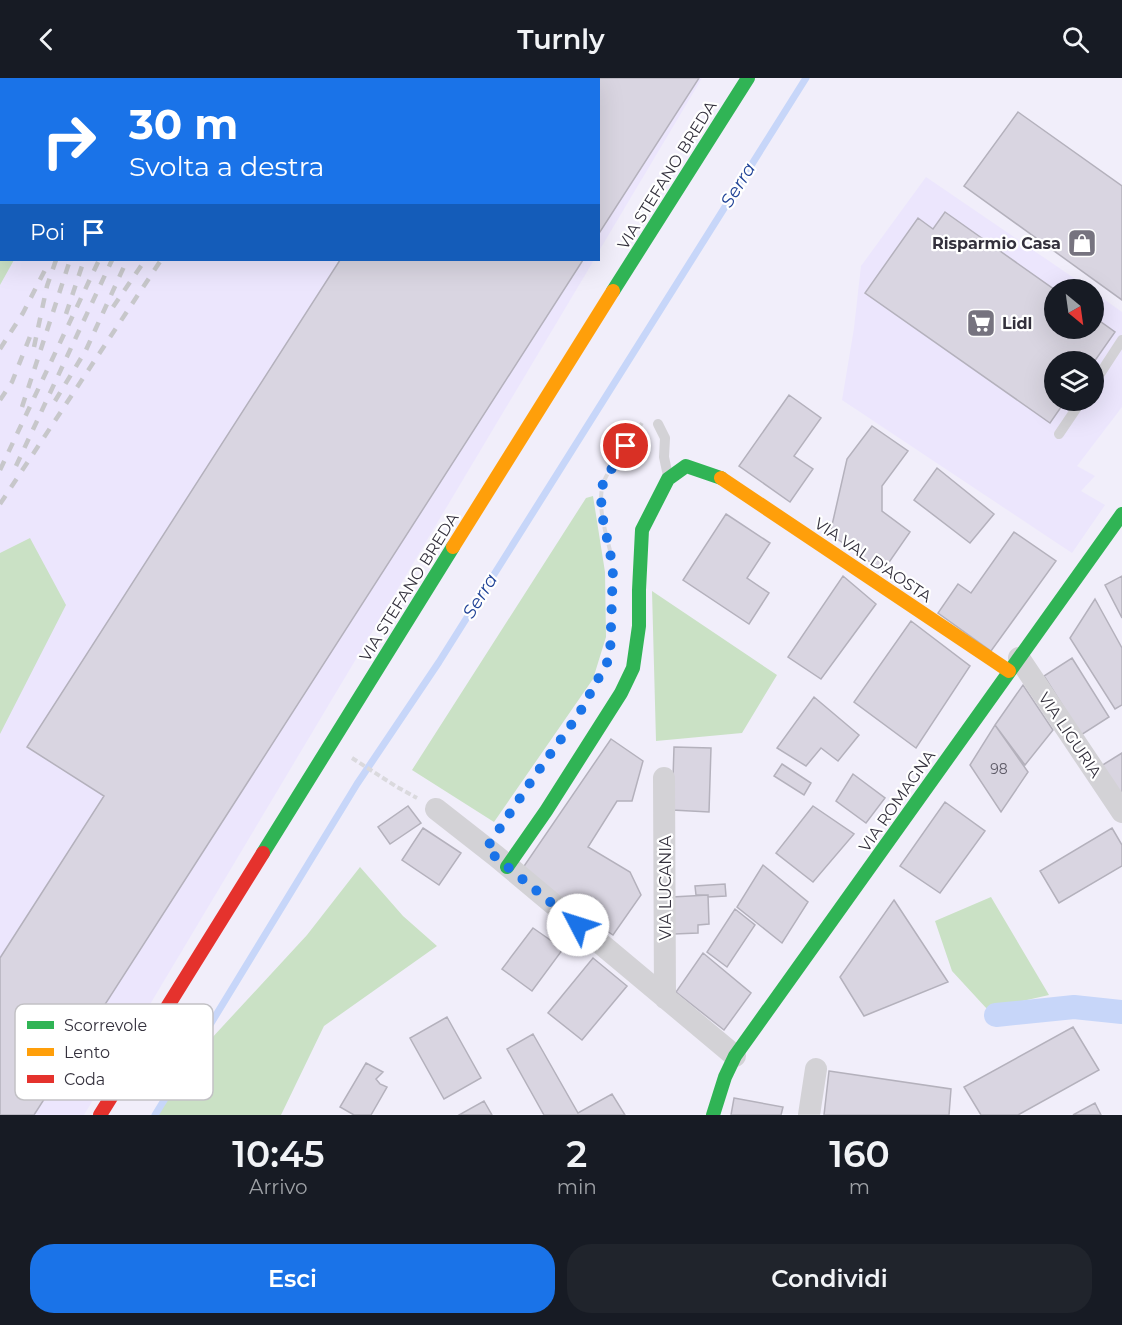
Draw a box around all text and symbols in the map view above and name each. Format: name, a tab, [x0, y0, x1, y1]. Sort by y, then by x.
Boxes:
icon: back	[30, 23, 63, 56]
text: Turnly	[517, 23, 605, 56]
icon: search	[1059, 23, 1092, 56]
street label: VIA STEFANO BREDA	[613, 97, 721, 253]
text: 30 m	[129, 98, 238, 150]
icon: right	[30, 102, 108, 180]
text: Svolta a destra	[129, 150, 324, 183]
water label: Serra	[716, 159, 760, 211]
icon: arrive	[77, 216, 110, 249]
text: Poi	[30, 219, 65, 246]
shop icon: Risparmio Casa	[1066, 227, 1098, 259]
place label: Risparmio Casa	[932, 234, 1061, 253]
north arrow	[1044, 279, 1104, 339]
map controls	[1044, 279, 1104, 411]
supermarket icon: Lidl	[965, 307, 997, 339]
place label: Lidl	[1002, 314, 1032, 333]
button: layers	[1044, 351, 1104, 411]
pin	[600, 420, 651, 471]
icon: arrive	[609, 429, 642, 462]
street label: VIA STEFANO BREDA	[355, 509, 463, 665]
street label: VIA VAL D'AOSTA	[811, 514, 936, 606]
water label: Serra	[458, 570, 502, 622]
street label: VIA LIGURIA	[1035, 689, 1106, 782]
street label: VIA ROMAGNA	[855, 746, 939, 856]
house number: 98	[990, 760, 1008, 778]
street label: VIA LUCANIA	[656, 835, 675, 941]
position arrow	[546, 893, 610, 957]
legend	[15, 1004, 213, 1100]
text: Scorrevole	[64, 1016, 147, 1035]
text: Lento	[64, 1043, 110, 1062]
text: Coda	[64, 1070, 105, 1089]
text: 10:45	[232, 1132, 324, 1176]
text: 2	[566, 1132, 587, 1176]
text: 160	[829, 1132, 890, 1176]
text: Arrivo	[249, 1175, 308, 1199]
text: min	[557, 1175, 597, 1199]
text: m	[849, 1175, 870, 1199]
button: Esci	[30, 1244, 555, 1313]
button: Condividi	[567, 1244, 1092, 1313]

